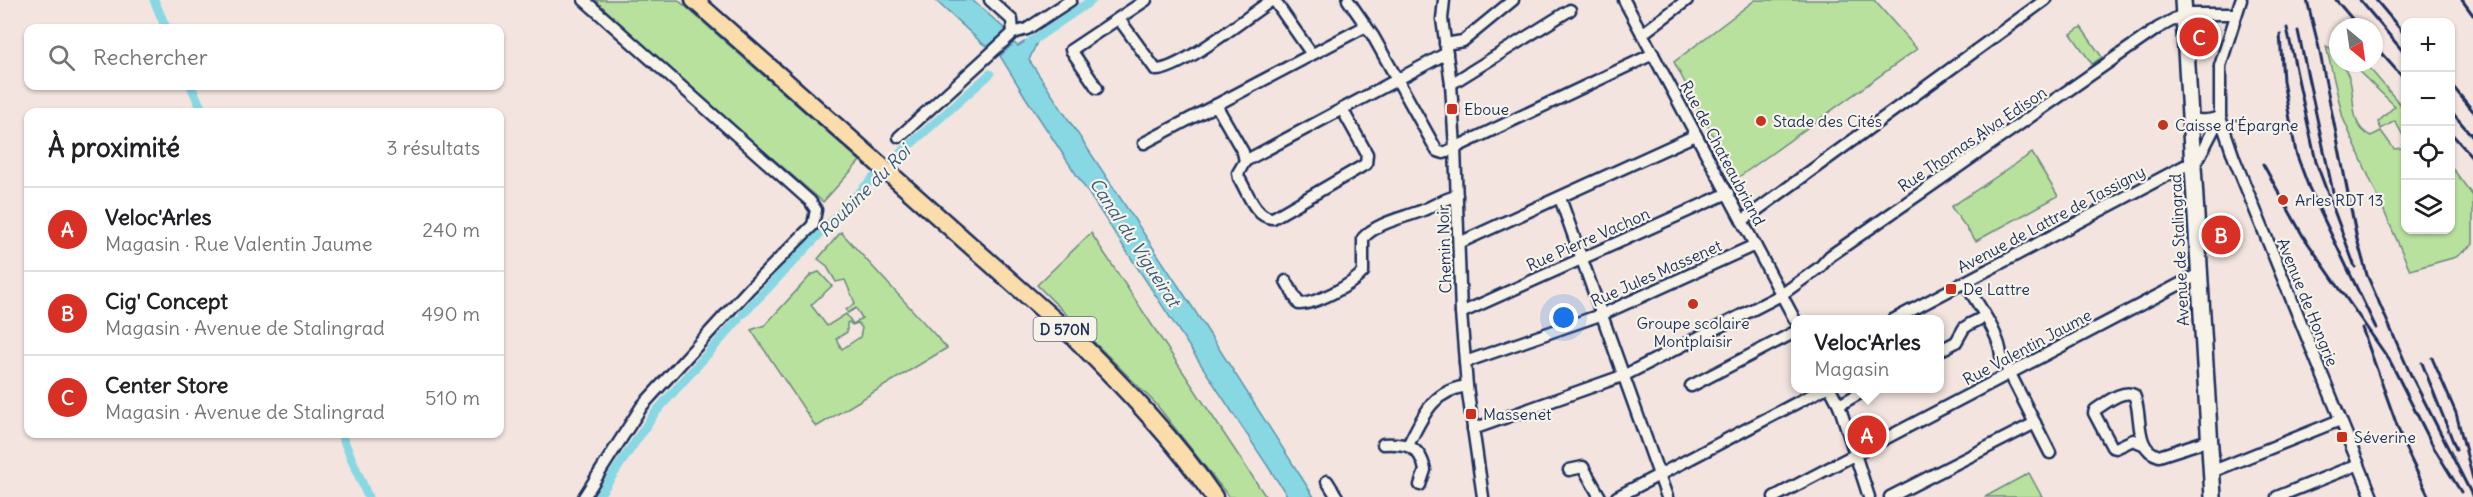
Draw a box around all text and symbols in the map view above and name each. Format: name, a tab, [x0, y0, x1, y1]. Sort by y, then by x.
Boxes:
pin: C	[2180, 15, 2218, 60]
north arrow	[2329, 18, 2383, 72]
map controls	[2401, 18, 2455, 234]
button: +	[2401, 18, 2455, 72]
search box	[24, 24, 504, 90]
icon: search	[45, 41, 78, 74]
text: Rechercher	[93, 43, 208, 71]
button: −	[2401, 72, 2455, 126]
street label: Rue de Chateaubriand	[1676, 77, 1770, 229]
street label: Rue Thomas Alva Edison	[1894, 82, 2050, 196]
place label: Eboue	[1464, 99, 1509, 119]
marker: Eboue	[1445, 102, 1459, 116]
place label: Stade des Cités	[1773, 111, 1882, 131]
marker: Stade des Cités	[1754, 114, 1768, 128]
place label: Caisse d'Épargne	[2175, 115, 2298, 135]
marker: Caisse d'Épargne	[2156, 118, 2170, 132]
button: locate	[2401, 126, 2455, 180]
text: À proximité	[48, 131, 180, 164]
text: 3 résultats	[386, 135, 480, 160]
water label: Roubine du Roi	[813, 139, 916, 242]
street label: Avenue de Lattre de Tassigny	[1954, 161, 2148, 277]
water label: Canal du Vigueirat	[1085, 173, 1186, 313]
street label: Avenue de Stalingrad	[2165, 173, 2193, 327]
button: layers	[2401, 180, 2455, 234]
place label: Arles RDT 13	[2295, 190, 2384, 210]
marker: Arles RDT 13	[2276, 193, 2290, 207]
text: Veloc'Arles	[105, 203, 212, 231]
street label: Rue Pierre Vachon	[1523, 203, 1653, 275]
street label: Chemin Noir	[1432, 204, 1456, 294]
pin: B	[2202, 212, 2240, 258]
text: A	[61, 217, 74, 242]
text: 240 m	[422, 217, 480, 242]
text: Magasin · Rue Valentin Jaume	[105, 231, 373, 256]
street label: Rue Jules Massenet	[1588, 235, 1725, 311]
street label: Avenue de Hongrie	[2273, 235, 2343, 369]
place label: De Lattre	[1963, 279, 2030, 299]
marker: De Lattre	[1944, 282, 1958, 296]
text: Cig' Concept	[105, 287, 228, 315]
marker: Groupe scolaire Montplaisir	[1686, 297, 1700, 311]
text: B	[61, 301, 74, 326]
text: 490 m	[421, 301, 480, 326]
your location	[1549, 303, 1578, 332]
street label: Rue Valentin Jaume	[1959, 305, 2095, 389]
place label: Groupe scolaire Montplaisir	[1636, 313, 1750, 351]
text: Magasin · Avenue de Stalingrad	[105, 315, 385, 340]
popup	[1791, 315, 1944, 393]
road number: D 570N	[1034, 317, 1096, 341]
text: Veloc'Arles	[1814, 328, 1921, 356]
text: Magasin	[1814, 356, 1889, 381]
text: Center Store	[105, 371, 228, 399]
text: C	[61, 385, 74, 410]
text: 510 m	[425, 385, 480, 410]
text: Magasin · Avenue de Stalingrad	[105, 399, 385, 424]
place label: Massenet	[1483, 404, 1552, 424]
marker: Massenet	[1464, 407, 1478, 421]
pin: A	[1848, 412, 1886, 458]
place label: Séverine	[2354, 427, 2416, 447]
marker: Séverine	[2335, 430, 2349, 444]

